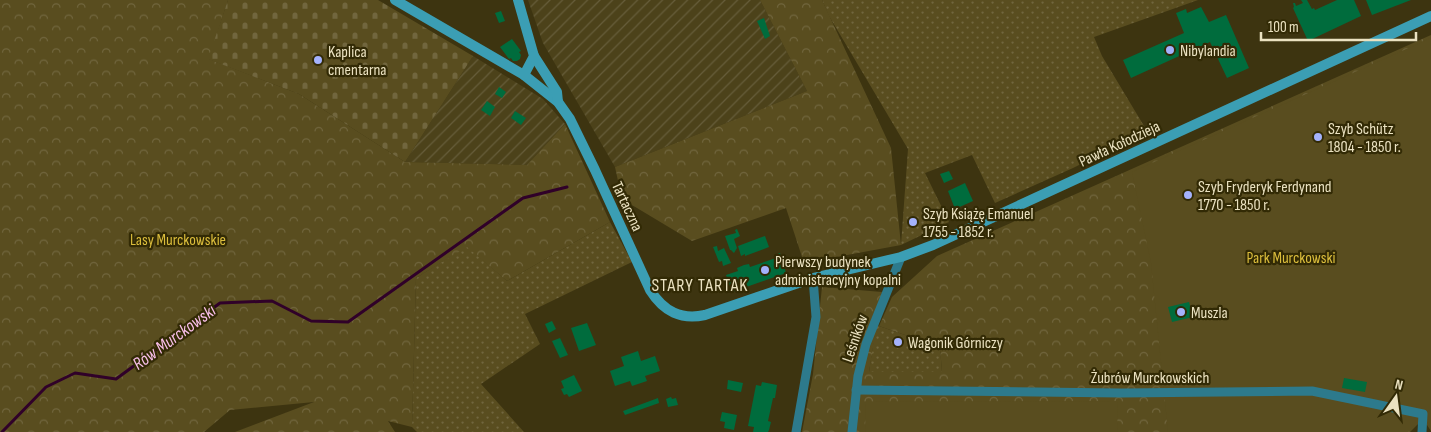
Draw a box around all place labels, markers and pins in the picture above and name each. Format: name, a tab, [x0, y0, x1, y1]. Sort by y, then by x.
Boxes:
place label: Nibylandia	[1180, 42, 1236, 61]
place label: Kaplica cmentarna	[328, 43, 387, 80]
marker: Nibylandia	[1164, 44, 1176, 56]
marker: Kaplica cmentarna	[312, 54, 324, 66]
place label: Szyb Schütz 1804 - 1850 r.	[1328, 120, 1401, 157]
marker: Szyb Schütz 1804 - 1850 r.	[1312, 131, 1324, 143]
place label: Szyb Fryderyk Ferdynand 1770 - 1850 r.	[1198, 178, 1331, 215]
marker: Szyb Fryderyk Ferdynand 1770 - 1850 r.	[1182, 189, 1194, 201]
place label: Szyb Książę Emanuel 1755 - 1852 r.	[923, 205, 1033, 242]
marker: Szyb Książę Emanuel 1755 - 1852 r.	[907, 216, 919, 228]
place label: Pierwszy budynek administracyjny kopalni	[775, 253, 901, 290]
marker: Pierwszy budynek administracyjny kopalni	[759, 264, 771, 276]
place label: Muszla	[1191, 304, 1228, 323]
marker: Muszla	[1175, 306, 1187, 318]
place label: Wagonik Górniczy	[908, 334, 1003, 353]
marker: Wagonik Górniczy	[892, 336, 904, 348]

